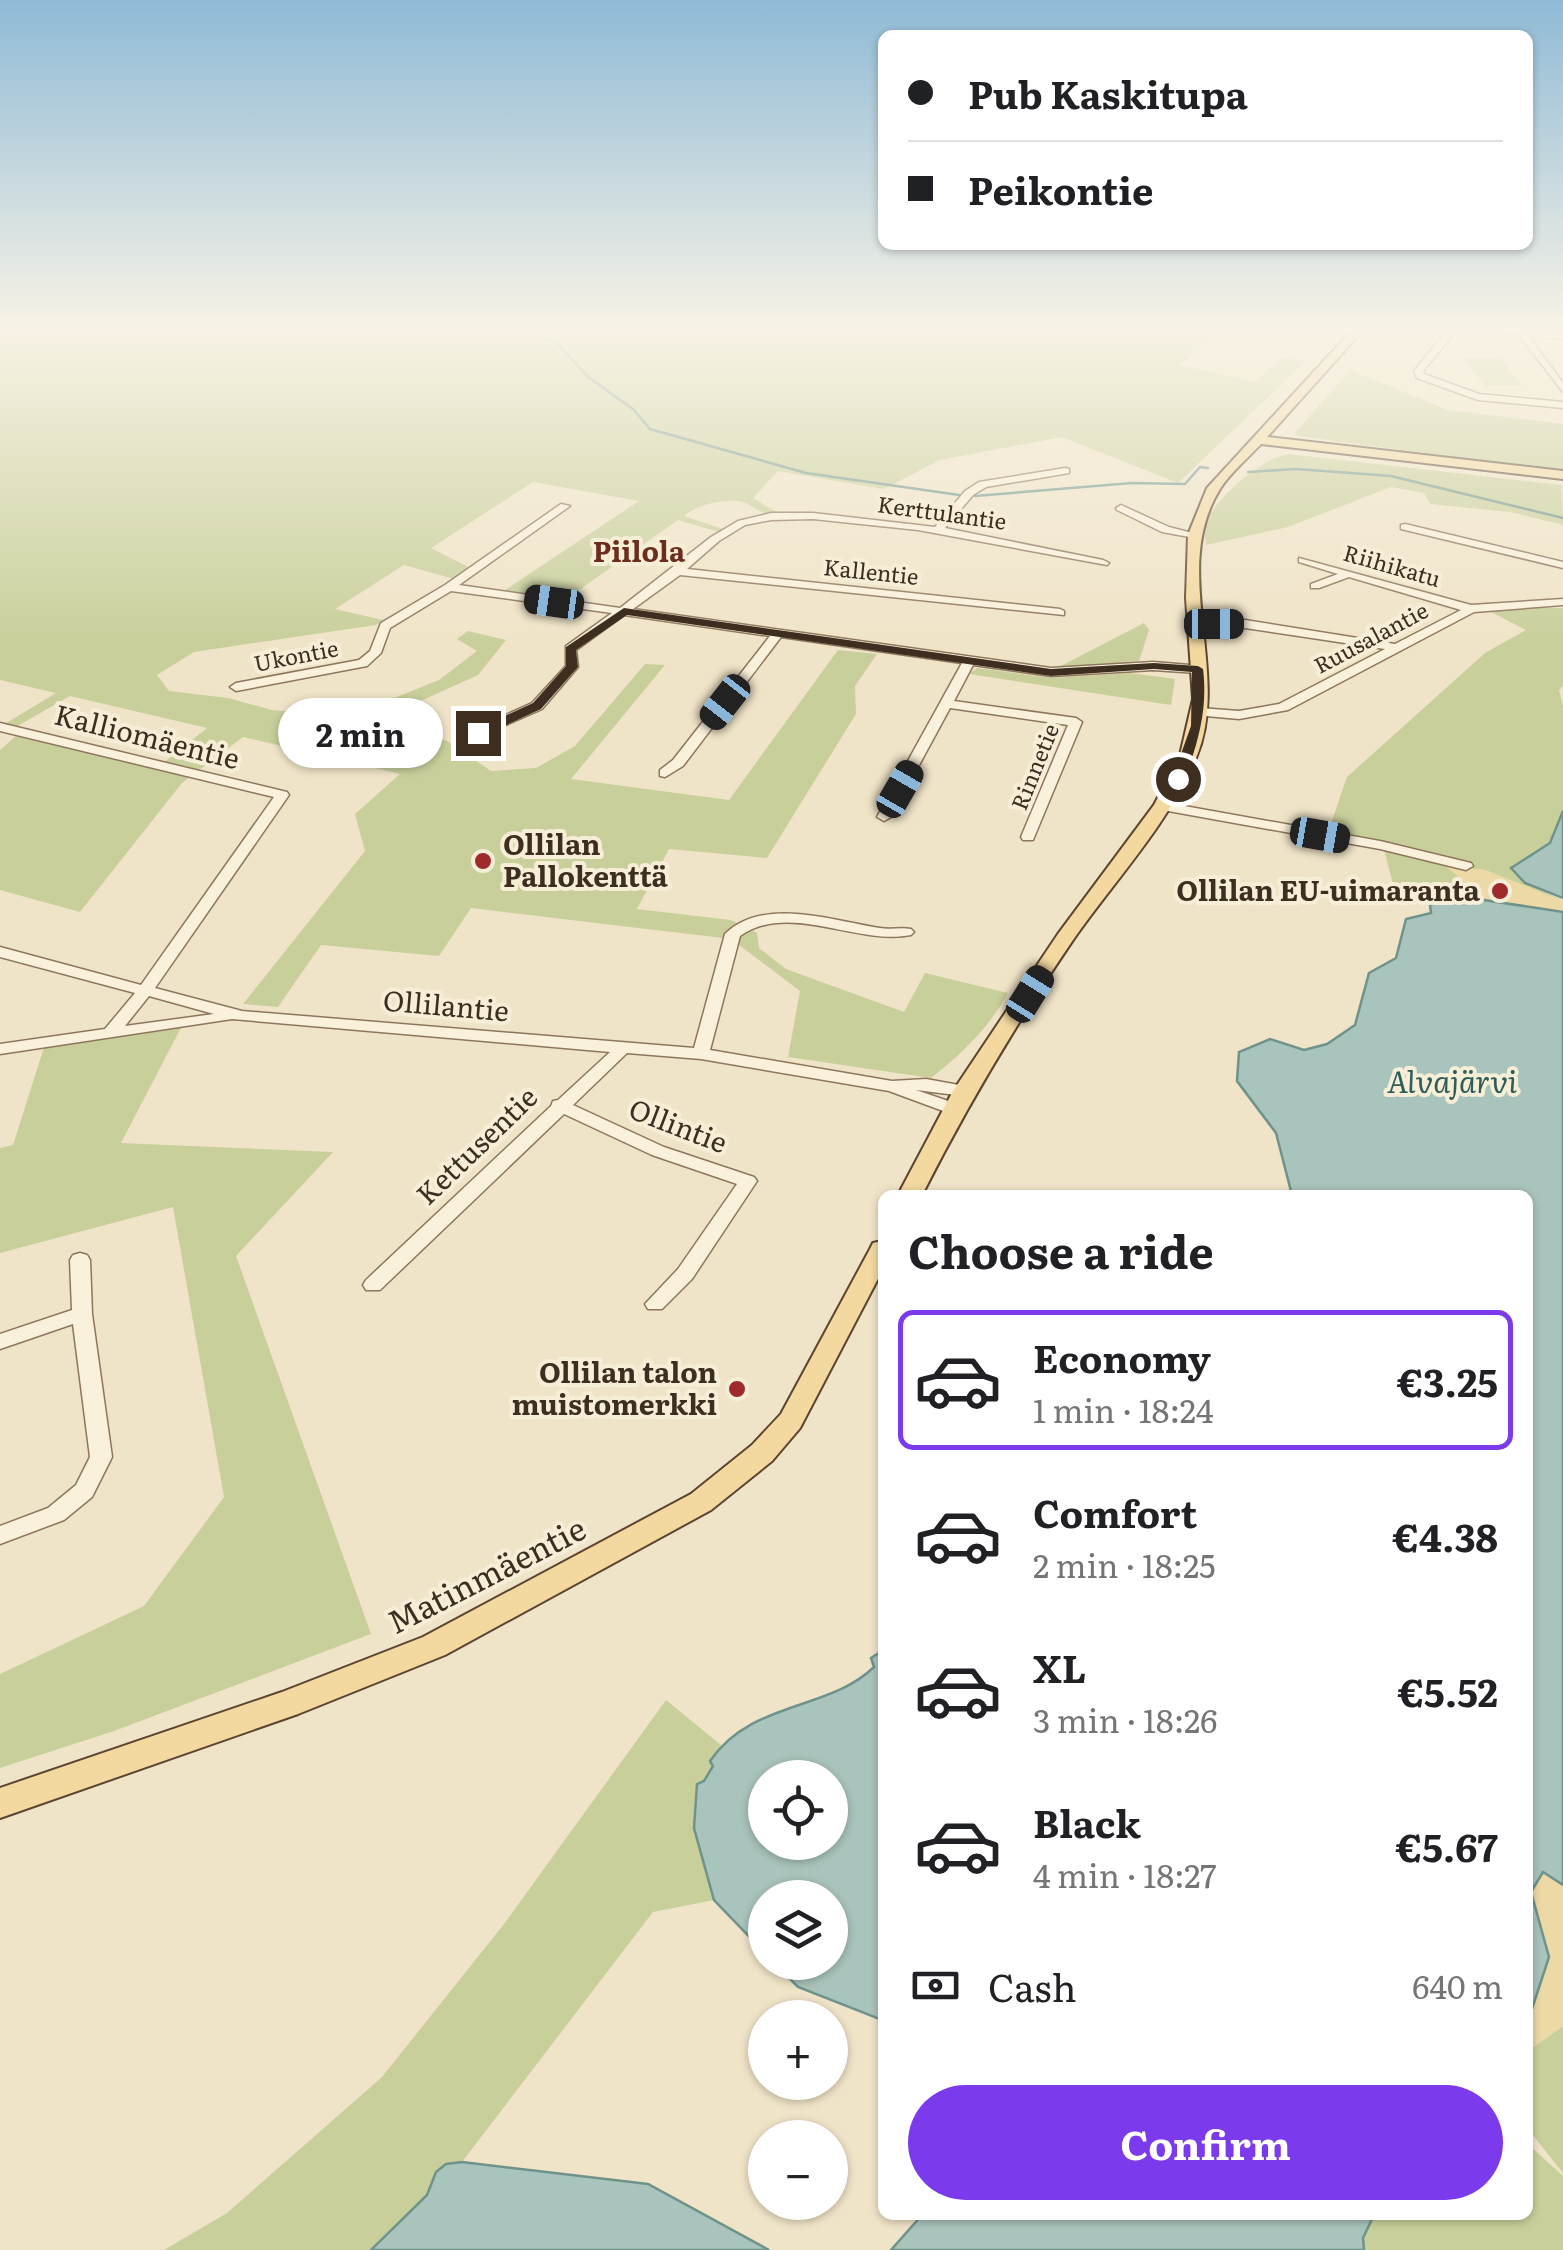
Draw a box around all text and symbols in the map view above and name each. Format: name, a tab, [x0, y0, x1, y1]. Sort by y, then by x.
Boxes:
text: Pub Kaskitupa	[968, 64, 1248, 121]
text: Peikontie	[968, 160, 1153, 217]
street label: Kerttulantie	[876, 486, 1009, 537]
district label: Piilola	[593, 529, 686, 571]
street label: Riihikatu	[1340, 535, 1445, 594]
street label: Kallentie	[822, 549, 920, 592]
car	[522, 583, 586, 621]
street label: Ruusalantie	[1307, 593, 1433, 681]
car	[1184, 609, 1244, 639]
street label: Ukontie	[251, 630, 341, 679]
car	[695, 669, 755, 735]
street label: Kalliomäentie	[51, 692, 244, 778]
callout: 2 min	[278, 698, 443, 768]
text: 2 min	[316, 709, 405, 757]
route end	[456, 711, 501, 756]
street label: Rinnetie	[1001, 718, 1066, 815]
car	[872, 756, 928, 822]
route start	[1156, 757, 1201, 802]
car	[1288, 815, 1352, 855]
place label: Ollilan Pallokenttä	[503, 822, 669, 896]
marker: Ollilan Pallokenttä	[472, 850, 494, 872]
place label: Ollilan EU-uimaranta	[1176, 868, 1481, 910]
marker: Ollilan EU-uimaranta	[1489, 880, 1511, 902]
car	[1001, 961, 1059, 1027]
street label: Ollilantie	[382, 978, 511, 1030]
water label: Alvajärvi	[1387, 1058, 1517, 1102]
street label: Kettusentie	[405, 1076, 546, 1213]
street label: Ollintie	[624, 1086, 734, 1162]
text: Choose a ride	[908, 1216, 1214, 1283]
text: Economy	[1033, 1328, 1211, 1385]
icon: car	[913, 1335, 1003, 1425]
place label: Ollilan talon muistomerkki	[512, 1350, 717, 1424]
text: €3.25	[1397, 1352, 1498, 1409]
marker: Ollilan talon muistomerkki	[726, 1378, 748, 1400]
text: 1 min · 18:24	[1033, 1385, 1214, 1433]
text: Comfort	[1033, 1483, 1197, 1540]
icon: car	[913, 1490, 1003, 1580]
street label: Matinmäentie	[378, 1503, 593, 1644]
text: €4.38	[1393, 1507, 1498, 1564]
text: 2 min · 18:25	[1033, 1540, 1215, 1588]
text: XL	[1033, 1638, 1086, 1695]
icon: car	[913, 1645, 1003, 1735]
text: €5.52	[1398, 1662, 1498, 1719]
text: 3 min · 18:26	[1033, 1695, 1217, 1743]
map controls	[748, 1760, 848, 2220]
button: locate	[748, 1760, 848, 1860]
text: Black	[1033, 1793, 1141, 1850]
icon: car	[913, 1800, 1003, 1890]
text: €5.67	[1396, 1817, 1498, 1874]
text: 4 min · 18:27	[1033, 1850, 1217, 1898]
button: layers	[748, 1880, 848, 1980]
text: Cash	[988, 1957, 1077, 2014]
icon: cash	[908, 1958, 963, 2013]
text: 640 m	[1412, 1961, 1503, 2009]
button: +	[748, 2000, 848, 2100]
button: Confirm	[908, 2085, 1503, 2200]
button: −	[748, 2120, 848, 2220]

